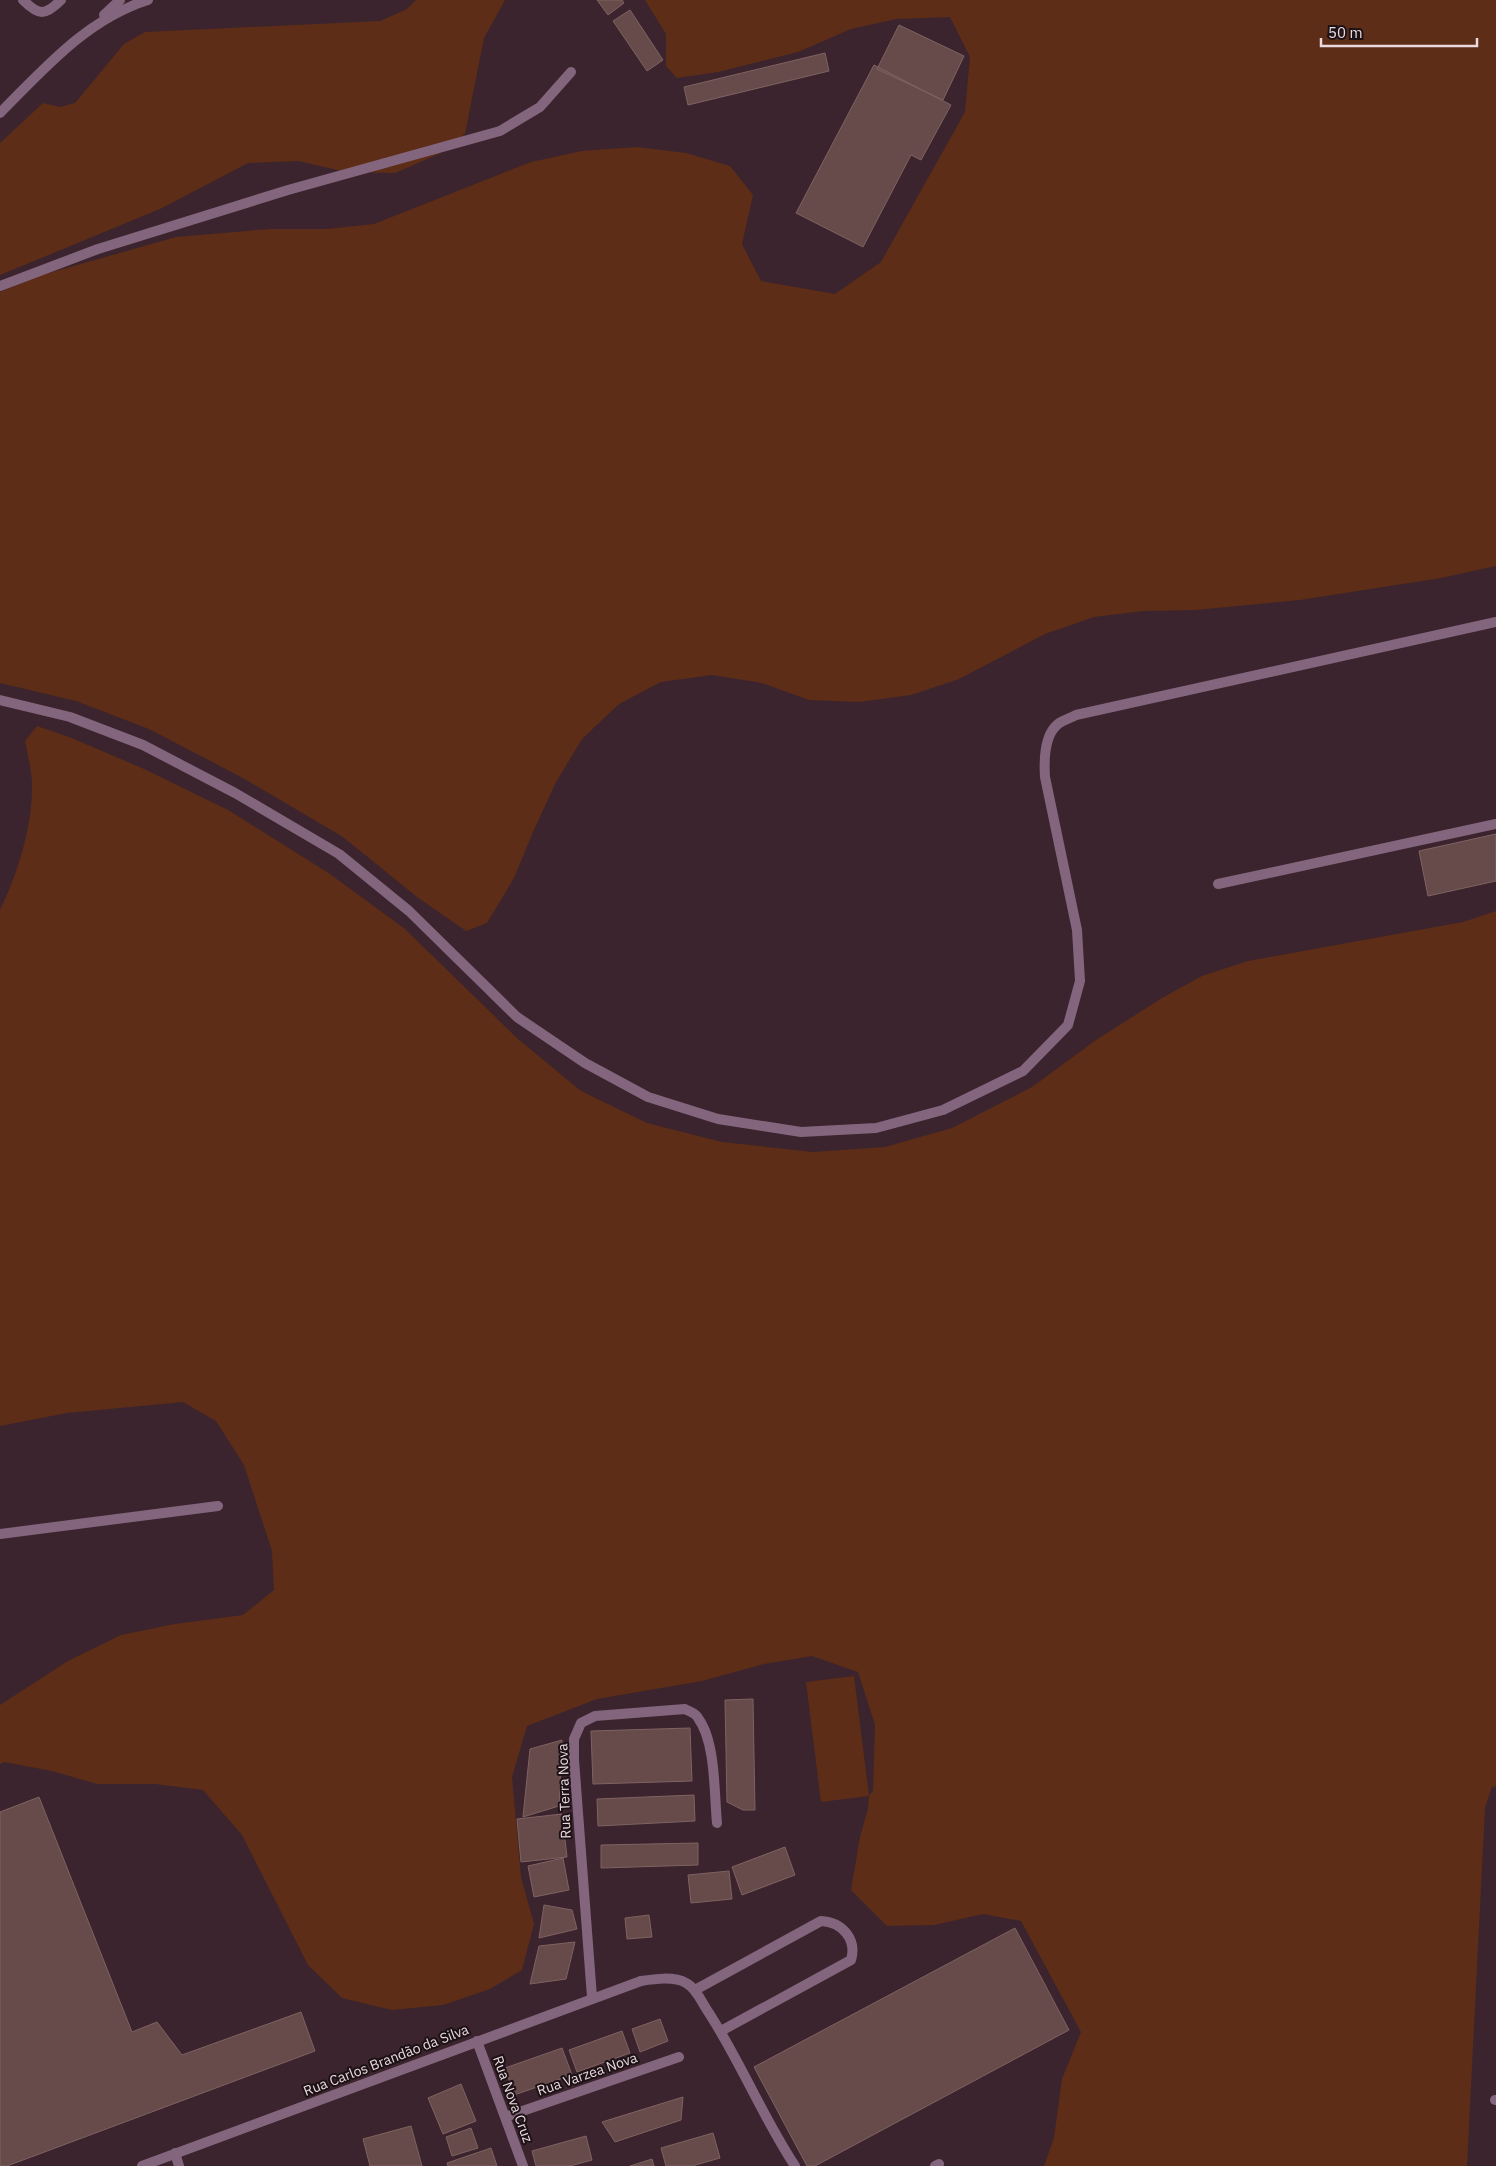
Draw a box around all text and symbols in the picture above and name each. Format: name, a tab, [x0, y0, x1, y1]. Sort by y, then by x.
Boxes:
scale bar	[1321, 15, 1477, 47]
text: 50 m	[1328, 23, 1363, 42]
street label: Rua Terra Nova	[553, 1743, 575, 1839]
street label: Rua Carlos Brandão da Silva	[301, 2020, 472, 2100]
street label: Rua Varzea Nova	[534, 2048, 640, 2100]
street label: Rua Nova Cruz	[489, 2053, 537, 2145]

